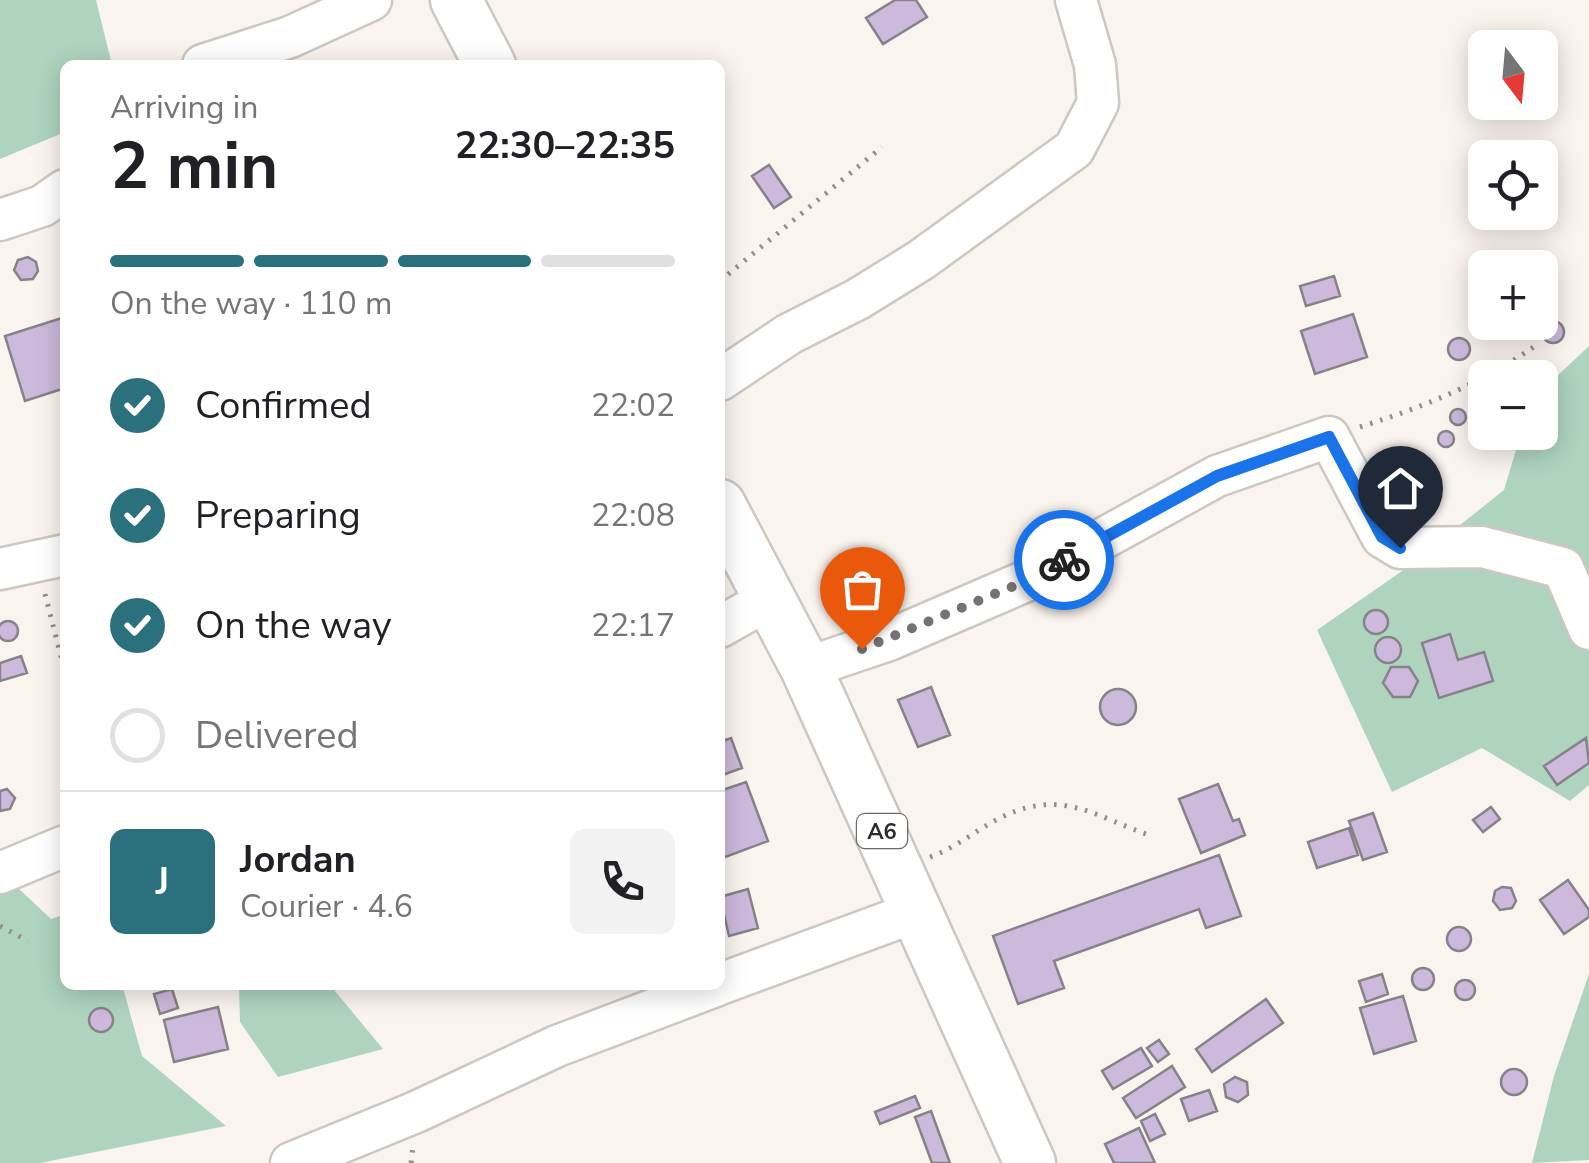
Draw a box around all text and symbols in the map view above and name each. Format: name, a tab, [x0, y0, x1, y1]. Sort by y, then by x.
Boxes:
north arrow	[1468, 30, 1558, 120]
map controls	[1468, 30, 1558, 450]
text: Arriving in	[110, 86, 258, 129]
text: 22:30–22:35	[455, 120, 675, 171]
text: 2 min	[110, 122, 278, 211]
button: locate	[1468, 140, 1558, 230]
button: +	[1468, 250, 1558, 340]
text: On the way · 110 m	[110, 282, 392, 325]
button: −	[1468, 360, 1558, 450]
icon: check	[110, 378, 165, 433]
text: Confirmed	[195, 380, 372, 431]
text: 22:02	[591, 384, 675, 427]
pin	[1358, 446, 1443, 549]
icon: home	[1373, 461, 1428, 516]
icon: check	[110, 488, 165, 543]
text: Preparing	[195, 490, 361, 541]
text: 22:08	[591, 494, 675, 537]
courier	[1014, 510, 1114, 610]
icon: bike	[1037, 533, 1092, 588]
pin	[820, 547, 905, 650]
icon: bag	[835, 562, 890, 617]
icon: check	[110, 598, 165, 653]
text: On the way	[195, 600, 391, 651]
text: 22:17	[591, 604, 675, 647]
text: Delivered	[195, 710, 359, 761]
road number: A6	[857, 814, 907, 848]
button: phone	[570, 829, 675, 934]
text: Jordan	[240, 834, 356, 885]
text: J	[156, 856, 169, 907]
text: Courier · 4.6	[240, 885, 413, 928]

